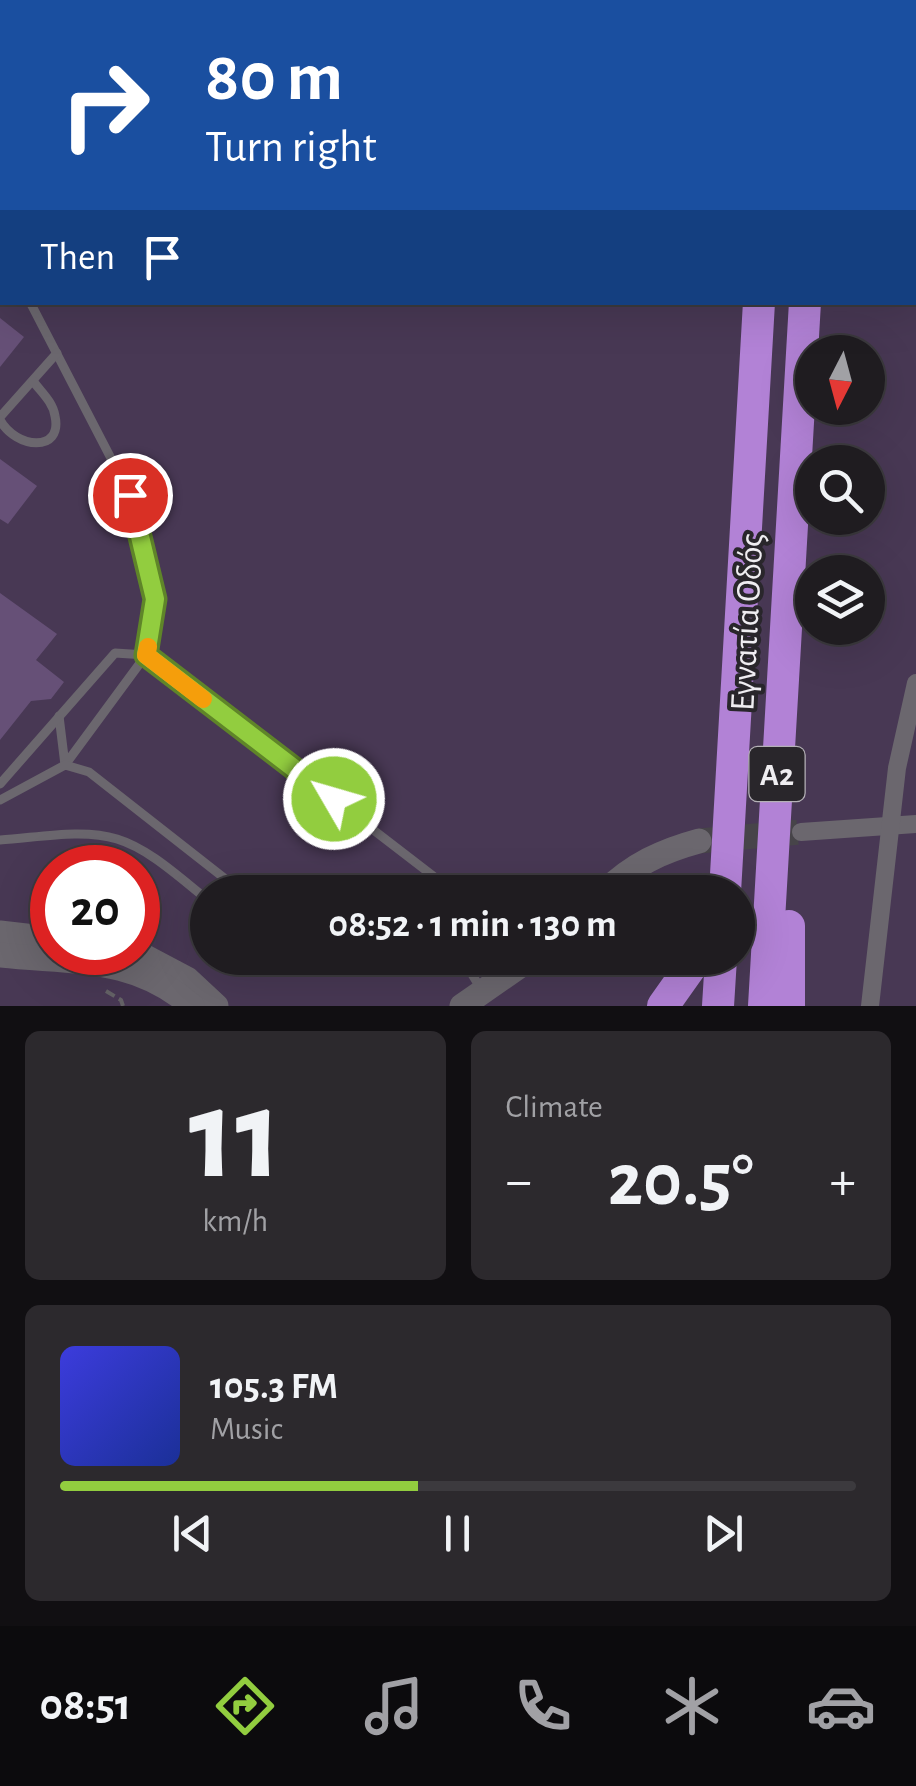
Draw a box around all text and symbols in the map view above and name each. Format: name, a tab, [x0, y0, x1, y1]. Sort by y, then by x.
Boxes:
icon: right	[40, 40, 170, 170]
text: 80 m	[205, 43, 343, 113]
text: Turn right	[205, 125, 377, 170]
icon: arrive	[135, 230, 190, 285]
text: Then	[40, 239, 115, 277]
north arrow	[795, 335, 885, 425]
map controls	[795, 335, 885, 645]
button: search	[795, 445, 885, 535]
pin	[88, 453, 173, 538]
icon: arrive	[103, 468, 158, 523]
street label: Εγνατία Οδός	[725, 532, 770, 712]
button: layers	[795, 555, 885, 645]
position arrow	[282, 747, 386, 851]
road number: Α2	[750, 747, 804, 801]
speed limit sign: 20	[30, 845, 160, 975]
text: 08:52 · 1 min · 130 m	[328, 906, 617, 944]
text: 11	[188, 1072, 282, 1202]
text: Climate	[506, 1091, 603, 1123]
text: 20.5°	[608, 1144, 754, 1219]
text: −	[506, 1154, 532, 1209]
text: +	[830, 1154, 856, 1209]
text: km/h	[202, 1205, 268, 1237]
text: 105.3 FM	[210, 1368, 338, 1406]
text: Music	[210, 1413, 283, 1445]
icon: previous	[165, 1506, 220, 1561]
icon: pause	[430, 1506, 485, 1561]
icon: next	[696, 1506, 751, 1561]
icon: directions	[210, 1671, 280, 1741]
icon: music	[359, 1671, 429, 1741]
icon: phone	[508, 1671, 578, 1741]
icon: climate	[657, 1671, 727, 1741]
icon: car	[806, 1671, 876, 1741]
text: 08:51	[40, 1683, 131, 1728]

